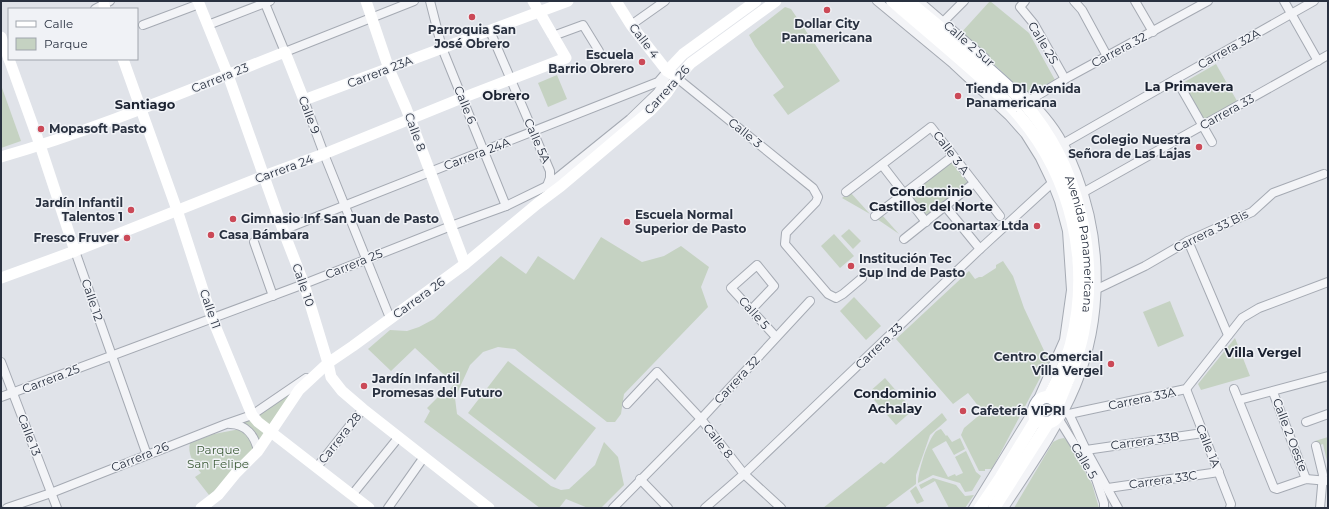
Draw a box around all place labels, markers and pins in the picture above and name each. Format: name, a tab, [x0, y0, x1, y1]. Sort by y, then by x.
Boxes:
marker: Dollar City Panamericana	[822, 5, 832, 15]
marker: Parroquia San José Obrero	[467, 12, 477, 22]
place label: Dollar City Panamericana	[782, 16, 872, 45]
place label: Parroquia San José Obrero	[428, 22, 516, 51]
place label: Escuela Barrio Obrero	[548, 47, 634, 76]
marker: Escuela Barrio Obrero	[637, 57, 647, 67]
place label: Tienda D1 Avenida Panamericana	[966, 81, 1081, 110]
marker: Tienda D1 Avenida Panamericana	[953, 91, 963, 101]
place label: Mopasoft Pasto	[49, 121, 147, 136]
marker: Mopasoft Pasto	[36, 124, 46, 134]
place label: Colegio Nuestra Señora de Las Lajas	[1068, 132, 1192, 161]
marker: Colegio Nuestra Señora de Las Lajas	[1194, 142, 1204, 152]
place label: Jardín Infantil Talentos 1	[35, 195, 123, 224]
marker: Jardín Infantil Talentos 1	[126, 205, 136, 215]
place label: Escuela Normal Superior de Pasto	[635, 207, 747, 236]
place label: Gimnasio Inf San Juan de Pasto	[241, 211, 439, 226]
marker: Gimnasio Inf San Juan de Pasto	[228, 214, 238, 224]
marker: Escuela Normal Superior de Pasto	[622, 217, 632, 227]
place label: Coonartax Ltda	[933, 218, 1029, 233]
marker: Coonartax Ltda	[1032, 221, 1042, 231]
place label: Casa Bámbara	[219, 227, 309, 242]
place label: Fresco Fruver	[33, 230, 119, 245]
marker: Casa Bámbara	[206, 230, 216, 240]
marker: Fresco Fruver	[122, 233, 132, 243]
place label: Institución Tec Sup Ind de Pasto	[859, 251, 965, 280]
marker: Institución Tec Sup Ind de Pasto	[846, 261, 856, 271]
place label: Centro Comercial Villa Vergel	[994, 349, 1103, 378]
marker: Centro Comercial Villa Vergel	[1106, 359, 1116, 369]
place label: Jardín Infantil Promesas del Futuro	[371, 371, 503, 400]
marker: Jardín Infantil Promesas del Futuro	[359, 381, 369, 391]
place label: Cafetería VIPRI	[971, 403, 1065, 418]
marker: Cafetería VIPRI	[958, 406, 968, 416]

